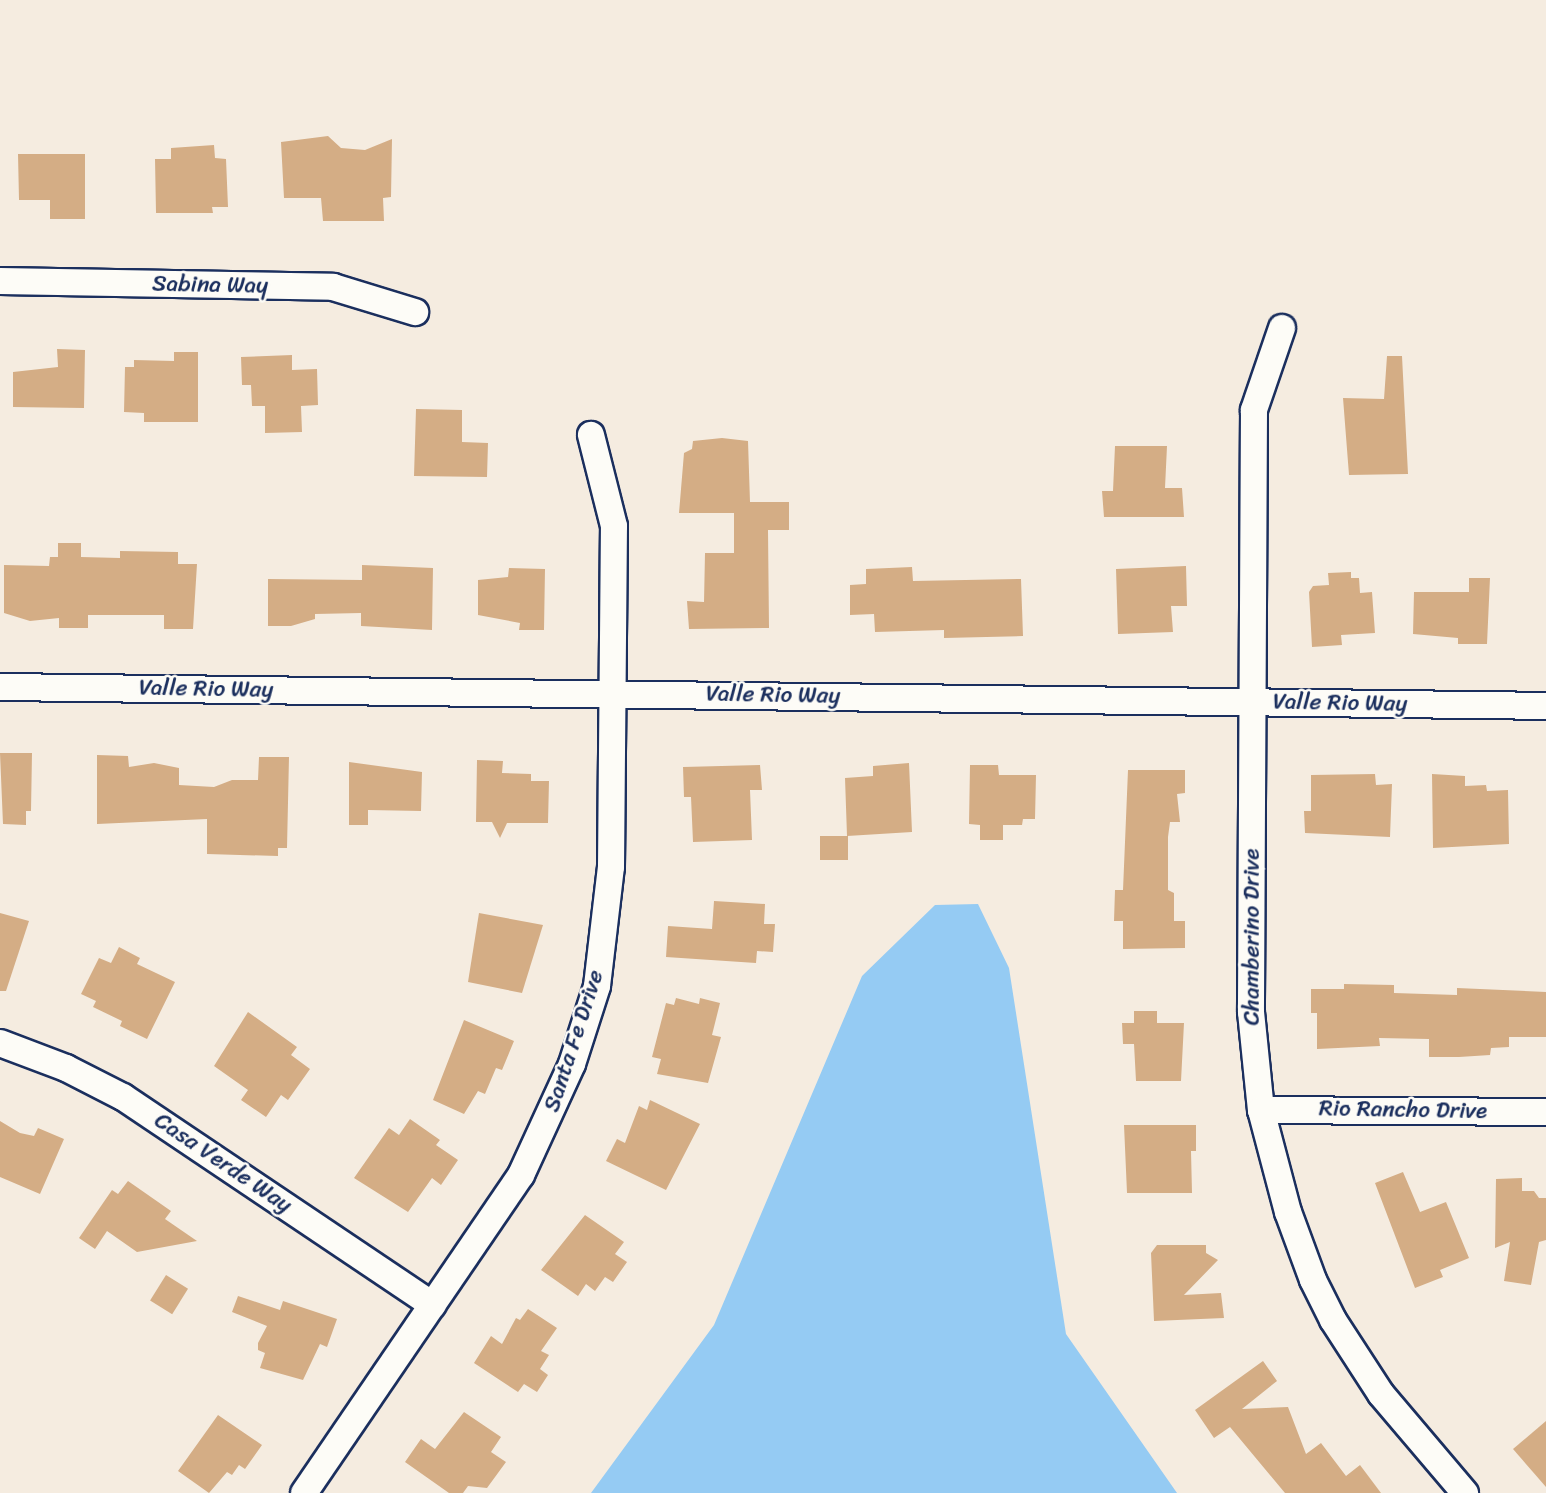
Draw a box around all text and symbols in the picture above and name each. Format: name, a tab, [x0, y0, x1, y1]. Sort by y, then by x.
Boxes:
street label: Sabina Way	[152, 270, 268, 300]
street label: Valle Rio Way	[139, 674, 273, 704]
street label: Valle Rio Way	[706, 680, 840, 710]
street label: Valle Rio Way	[1273, 688, 1407, 718]
street label: Chamberino Drive	[1238, 848, 1266, 1026]
street label: Santa Fe Drive	[538, 966, 610, 1116]
street label: Rio Rancho Drive	[1318, 1095, 1488, 1125]
street label: Casa Verde Way	[150, 1107, 296, 1219]

